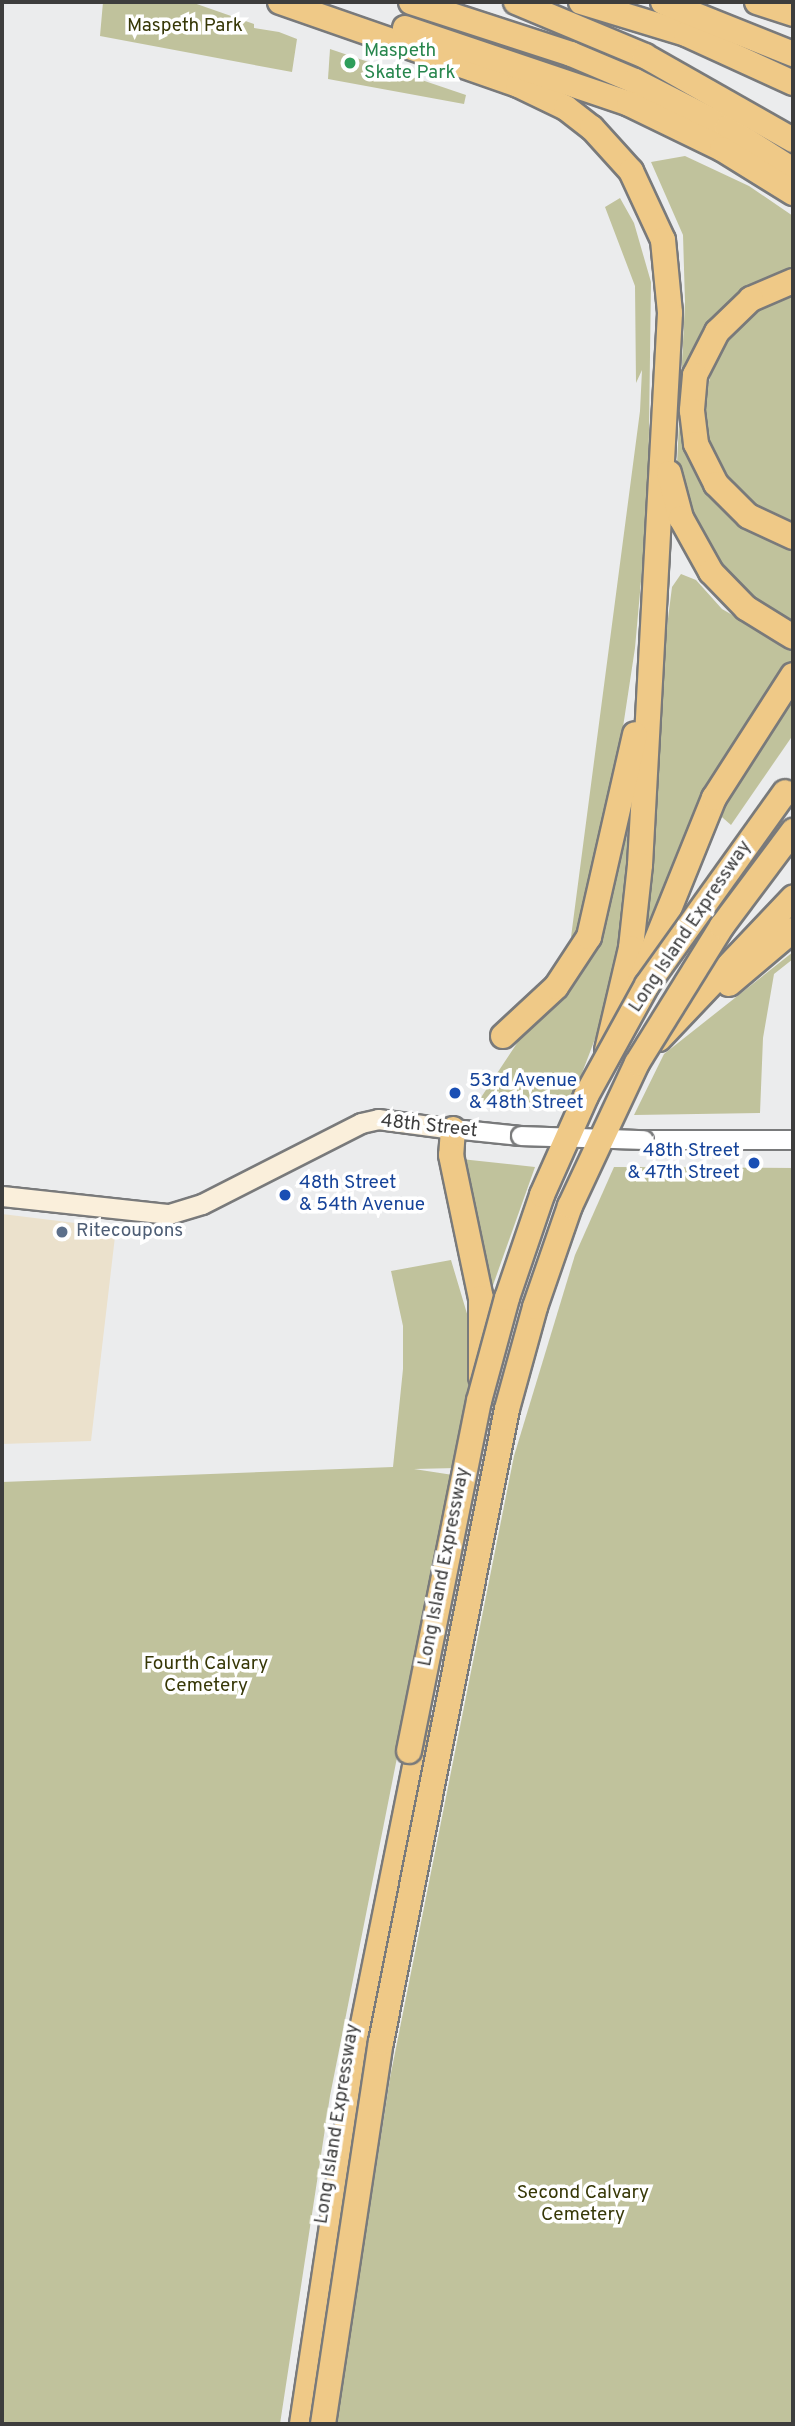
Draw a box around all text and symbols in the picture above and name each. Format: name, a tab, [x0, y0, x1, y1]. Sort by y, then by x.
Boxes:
park label: Maspeth Park	[127, 16, 243, 38]
place label: Maspeth Skate Park	[364, 41, 456, 85]
marker: Maspeth Skate Park	[342, 55, 358, 71]
street label: Long Island Expressway	[625, 837, 757, 1017]
place label: 53rd Avenue & 48th Street	[469, 1071, 584, 1115]
marker: 53rd Avenue & 48th Street	[447, 1085, 463, 1101]
street label: 48th Street	[379, 1111, 479, 1143]
place label: 48th Street & 47th Street	[627, 1141, 740, 1185]
marker: 48th Street & 47th Street	[746, 1155, 762, 1171]
place label: 48th Street & 54th Avenue	[299, 1173, 426, 1217]
marker: 48th Street & 54th Avenue	[277, 1187, 293, 1203]
place label: Ritecoupons	[76, 1221, 183, 1243]
marker: Ritecoupons	[54, 1224, 70, 1240]
street label: Long Island Expressway	[414, 1465, 476, 1669]
park label: Fourth Calvary Cemetery	[144, 1654, 268, 1698]
street label: Long Island Expressway	[311, 2022, 365, 2226]
park label: Second Calvary Cemetery	[517, 2183, 649, 2227]

